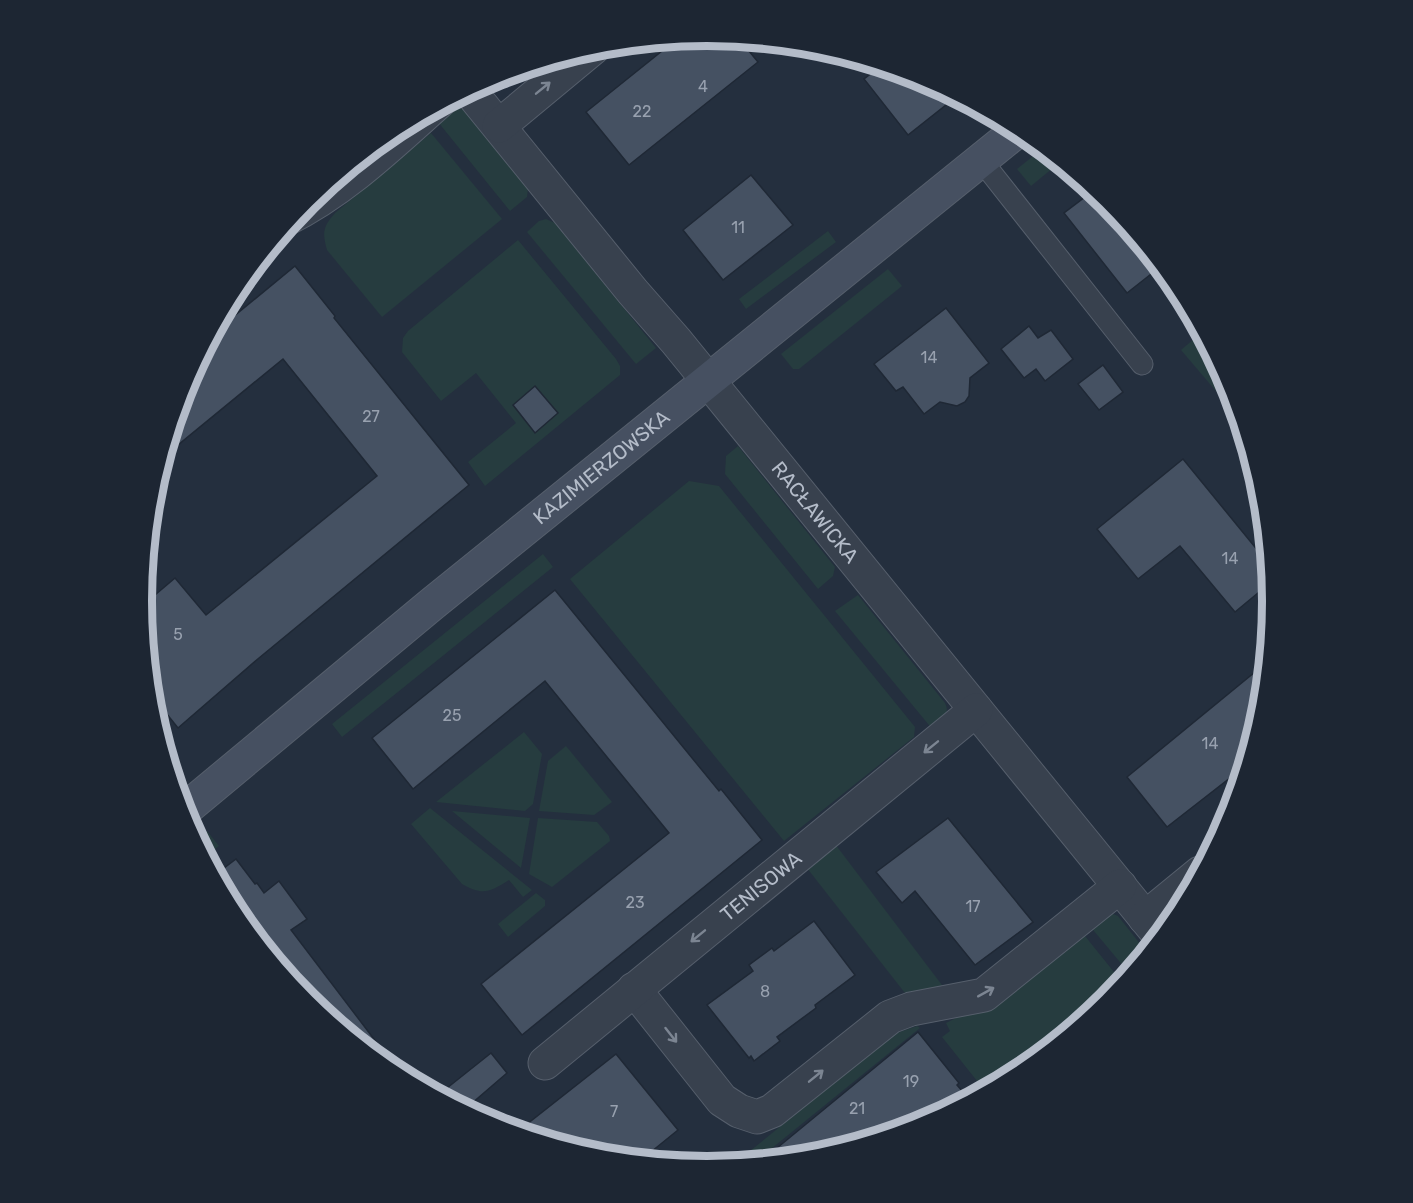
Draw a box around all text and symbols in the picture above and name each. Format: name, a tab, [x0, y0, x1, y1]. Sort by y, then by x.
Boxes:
house number: 4	[698, 77, 708, 96]
one-way arrow	[535, 82, 551, 95]
house number: 22	[633, 102, 651, 121]
house number: 11	[731, 218, 745, 237]
house number: 14	[921, 348, 937, 367]
street label: KAZIMIERZOWSKA	[528, 405, 674, 529]
house number: 27	[362, 407, 380, 426]
street label: RACŁAWICKA	[767, 456, 864, 568]
house number: 14	[1222, 549, 1238, 568]
house number: 5	[173, 625, 183, 644]
house number: 25	[443, 706, 461, 725]
house number: 14	[1202, 734, 1218, 753]
one-way arrow	[923, 740, 939, 753]
street label: TENISOWA	[715, 846, 806, 926]
house number: 23	[625, 893, 645, 912]
house number: 17	[965, 897, 981, 916]
one-way arrow	[690, 930, 706, 943]
house number: 8	[760, 982, 770, 1001]
one-way arrow	[977, 986, 994, 998]
one-way arrow	[664, 1026, 677, 1042]
one-way arrow	[808, 1069, 824, 1082]
house number: 19	[903, 1072, 919, 1091]
house number: 21	[849, 1099, 865, 1118]
house number: 7	[610, 1102, 618, 1121]

